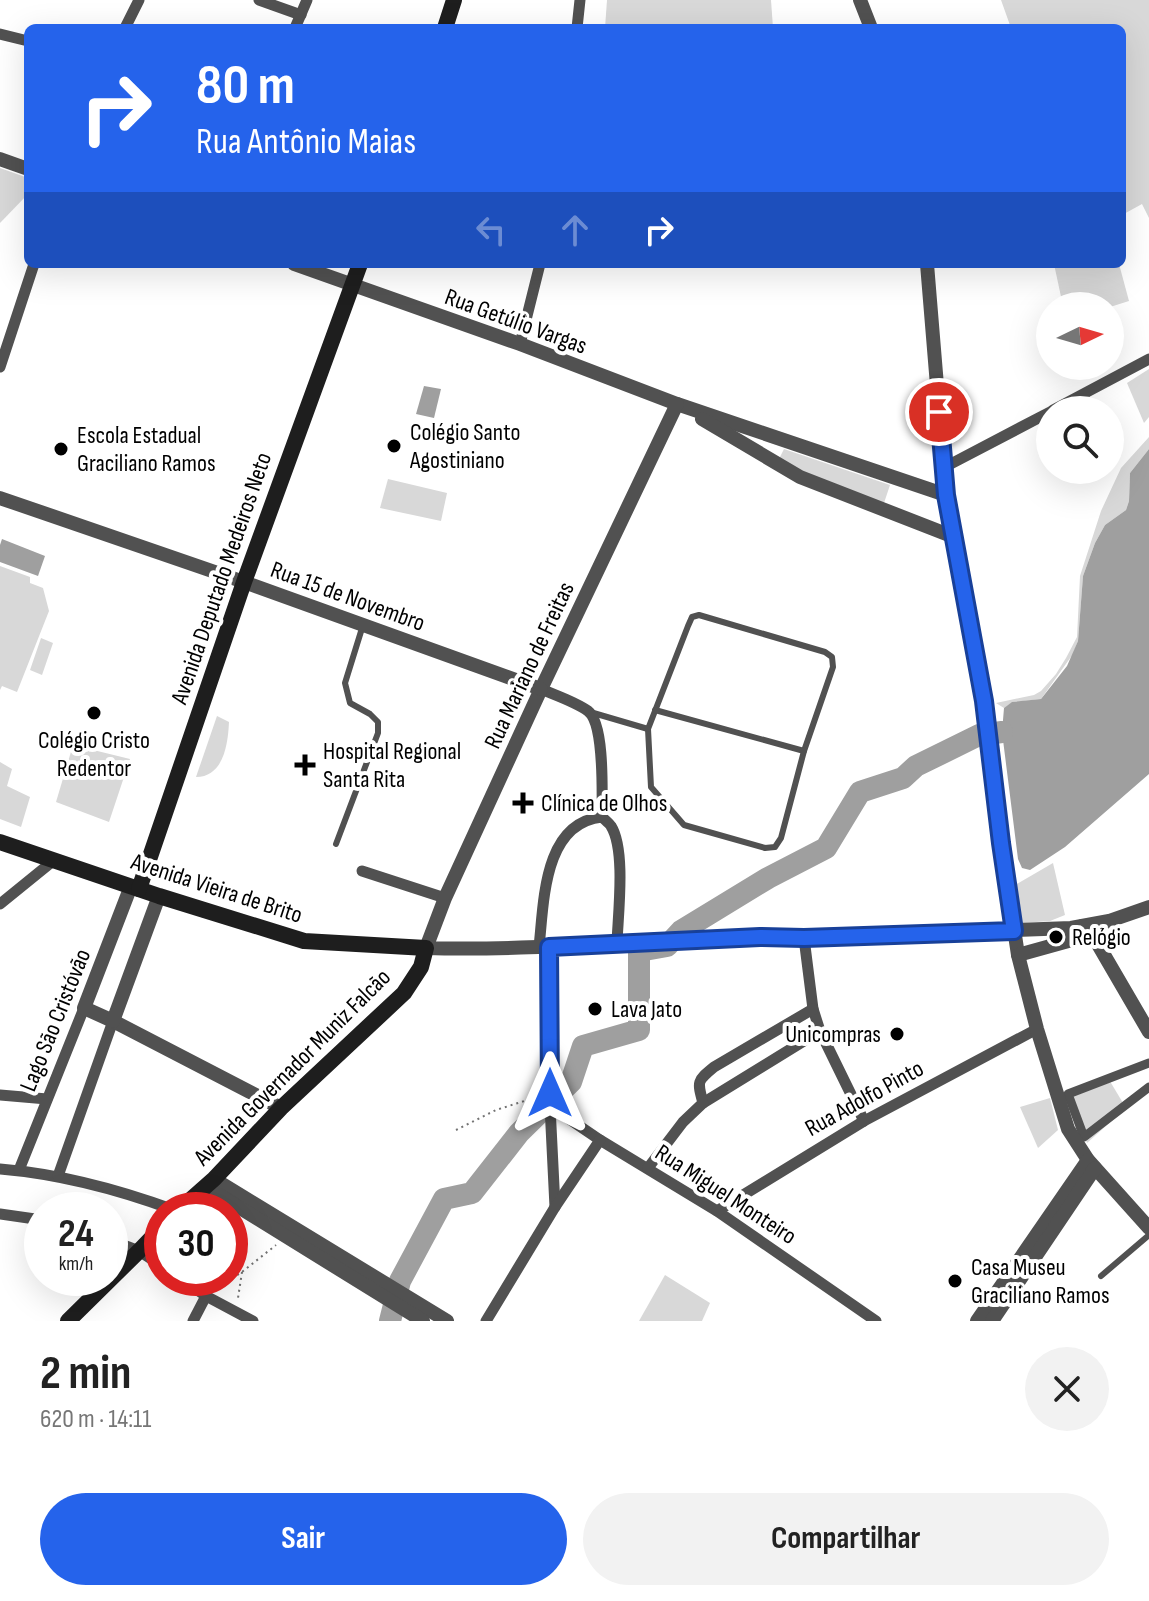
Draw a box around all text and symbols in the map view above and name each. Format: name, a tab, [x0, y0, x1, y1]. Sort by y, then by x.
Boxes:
text: 80 m	[196, 53, 295, 120]
icon: right	[64, 56, 168, 160]
text: Rua Antônio Maias	[196, 121, 416, 164]
icon: left	[469, 208, 513, 252]
icon: ahead	[553, 208, 597, 252]
icon: right	[637, 208, 681, 252]
street label: Rua Getúlio Vargas	[441, 282, 591, 361]
north arrow	[1036, 292, 1124, 380]
map controls	[1036, 292, 1124, 484]
pin	[905, 378, 973, 446]
icon: arrive	[917, 390, 961, 434]
button: search	[1036, 396, 1124, 484]
place label: Colégio Santo Agostiniano	[409, 418, 520, 475]
place label: Escola Estadual Graciliano Ramos	[77, 421, 216, 478]
marker: Colégio Santo Agostiniano	[385, 437, 403, 455]
marker: Escola Estadual Graciliano Ramos	[52, 440, 70, 458]
street label: Avenida Deputado Medeiros Neto	[164, 449, 278, 709]
street label: Rua 15 de Novembro	[267, 555, 429, 638]
street label: Rua Mariano de Freitas	[478, 577, 581, 753]
marker: Colégio Cristo Redentor	[85, 704, 103, 722]
place label: Colégio Cristo Redentor	[38, 726, 150, 783]
place label: Hospital Regional Santa Rita	[323, 737, 461, 794]
marker: Hospital Regional Santa Rita	[294, 754, 316, 776]
place label: Clínica de Olhos	[541, 789, 667, 818]
marker: Clínica de Olhos	[512, 792, 534, 814]
street label: Avenida Vieira de Brito	[127, 847, 306, 930]
place label: Relógio	[1072, 923, 1131, 952]
marker: Relógio	[1047, 928, 1065, 946]
street label: Lago São Cristóvão	[14, 945, 97, 1096]
street label: Avenida Governador Muniz Falcão	[187, 963, 397, 1173]
place label: Lava Jato	[611, 995, 682, 1024]
marker: Lava Jato	[586, 1000, 604, 1018]
place label: Unicompras	[785, 1020, 881, 1049]
marker: Unicompras	[888, 1025, 906, 1043]
position arrow	[508, 1051, 592, 1135]
street label: Rua Adolfo Pinto	[800, 1054, 928, 1143]
street label: Rua Miguel Monteiro	[650, 1138, 802, 1251]
speed limit sign: 30	[144, 1192, 248, 1296]
text: 24	[58, 1210, 94, 1258]
text: km/h	[59, 1252, 93, 1276]
place label: Casa Museu Graciliano Ramos	[971, 1253, 1110, 1310]
marker: Casa Museu Graciliano Ramos	[946, 1272, 964, 1290]
text: 2 min	[40, 1345, 131, 1402]
button: close	[1025, 1347, 1109, 1431]
text: 620 m · 14:11	[40, 1404, 151, 1435]
button: Sair	[40, 1493, 567, 1585]
button: Compartilhar	[583, 1493, 1109, 1585]

